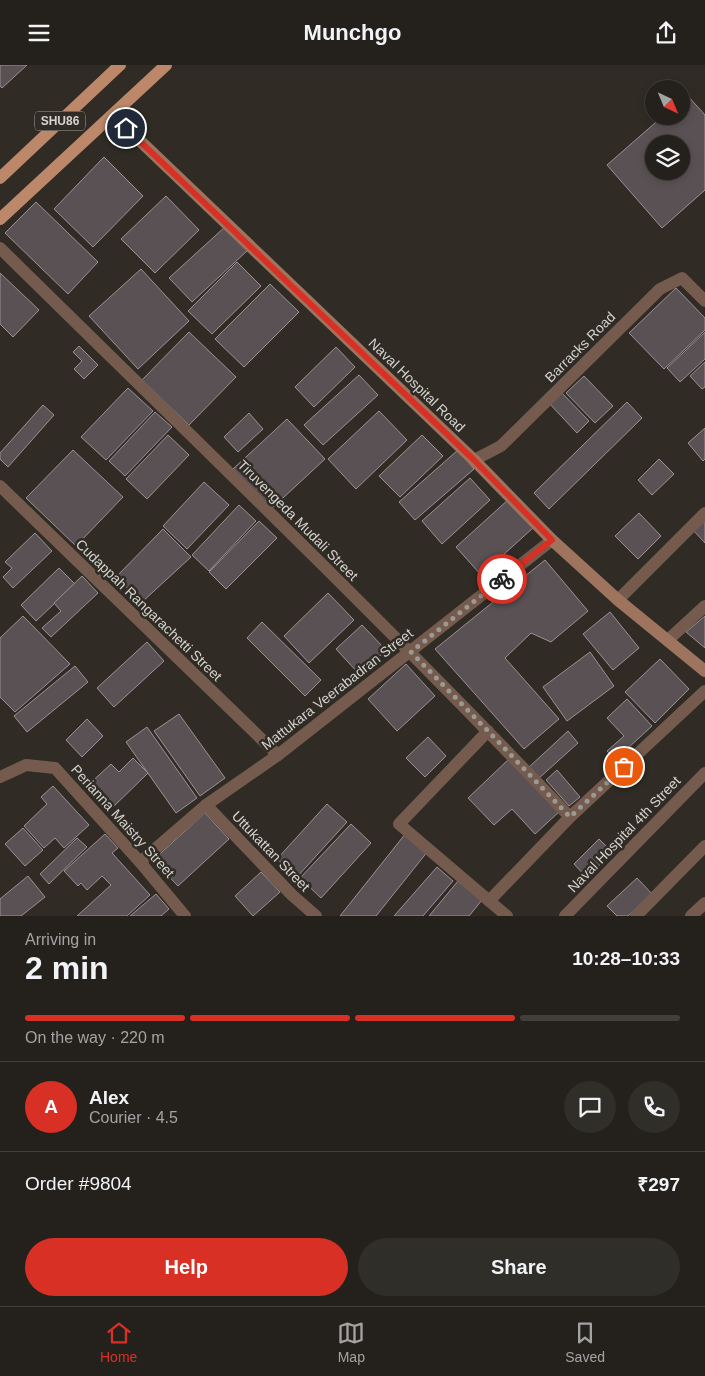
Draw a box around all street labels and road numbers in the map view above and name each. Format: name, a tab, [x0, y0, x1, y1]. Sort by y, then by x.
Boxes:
road number: SHU86	[35, 111, 85, 131]
street label: Barracks Road	[542, 309, 618, 385]
street label: Naval Hospital Road	[366, 335, 468, 435]
street label: Tiruvengeda Mudali Street	[234, 456, 362, 584]
street label: Cudappah Rangarachetti Street	[73, 536, 225, 684]
street label: Mattukara Veerabadran Street	[258, 625, 416, 753]
street label: Perianna Maistry Street	[68, 761, 178, 881]
street label: Naval Hospital 4th Street	[564, 773, 684, 895]
street label: Uttukattan Street	[229, 808, 313, 894]

